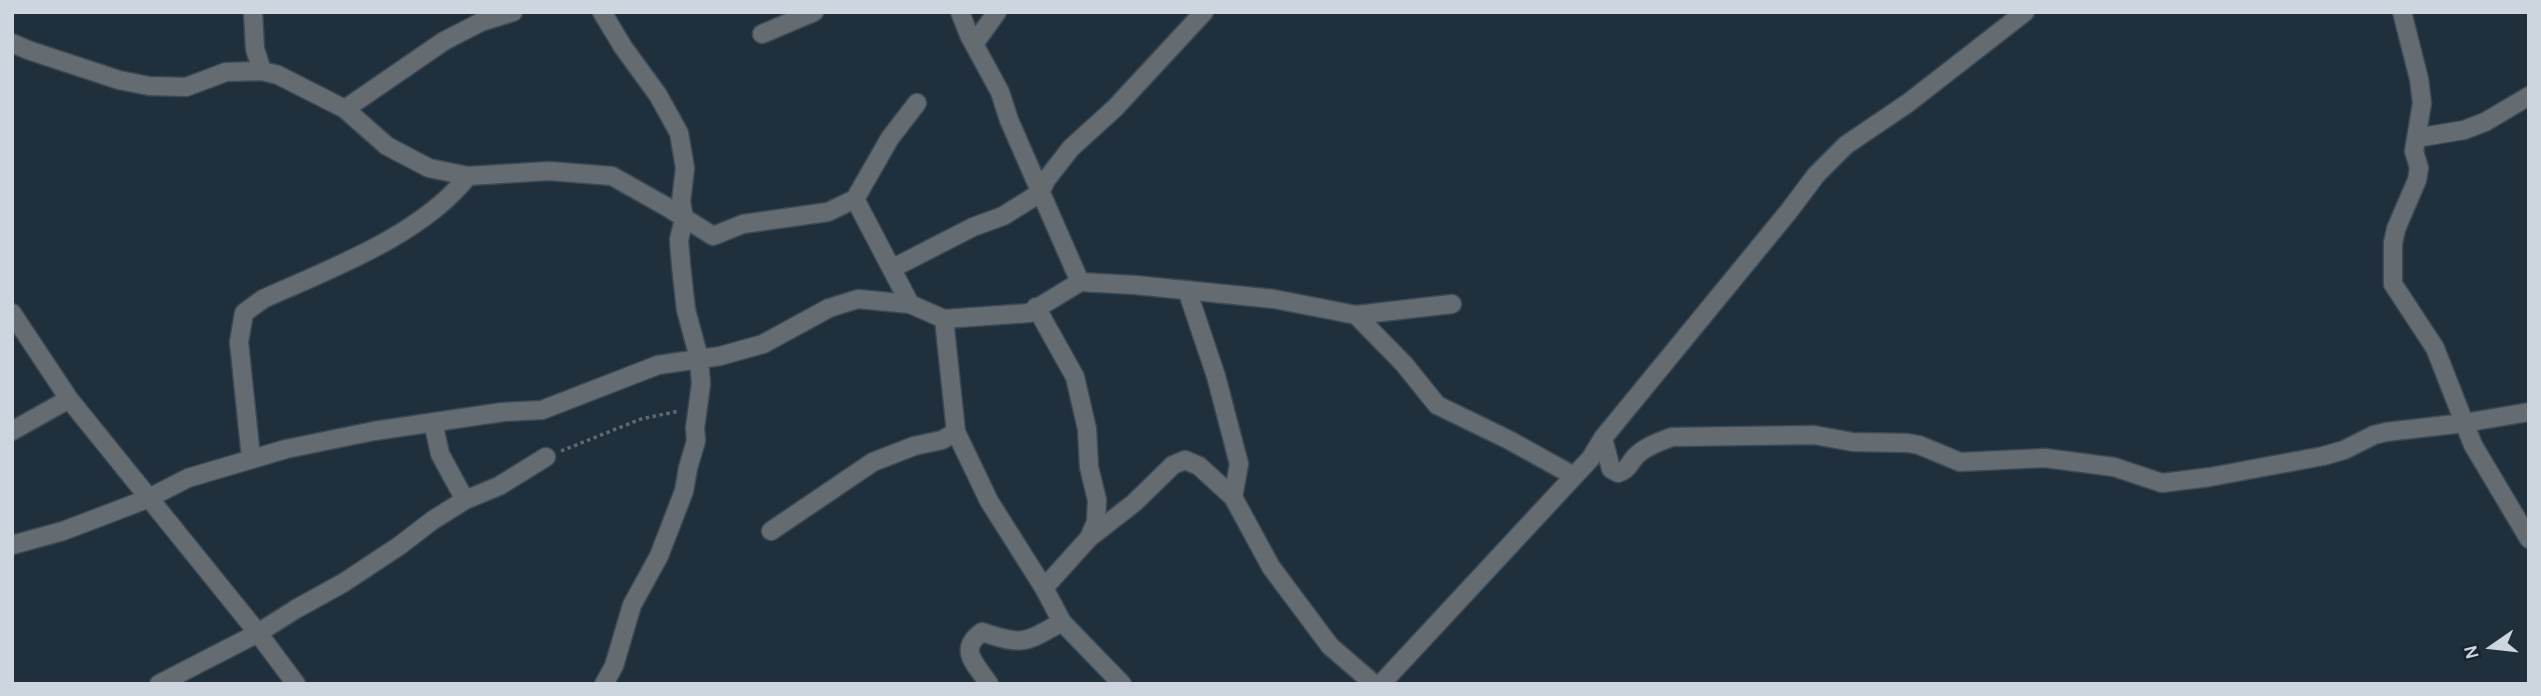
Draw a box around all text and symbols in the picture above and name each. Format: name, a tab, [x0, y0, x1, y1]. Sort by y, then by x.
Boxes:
north arrow	[2457, 612, 2527, 682]
text: N	[2459, 643, 2484, 661]

